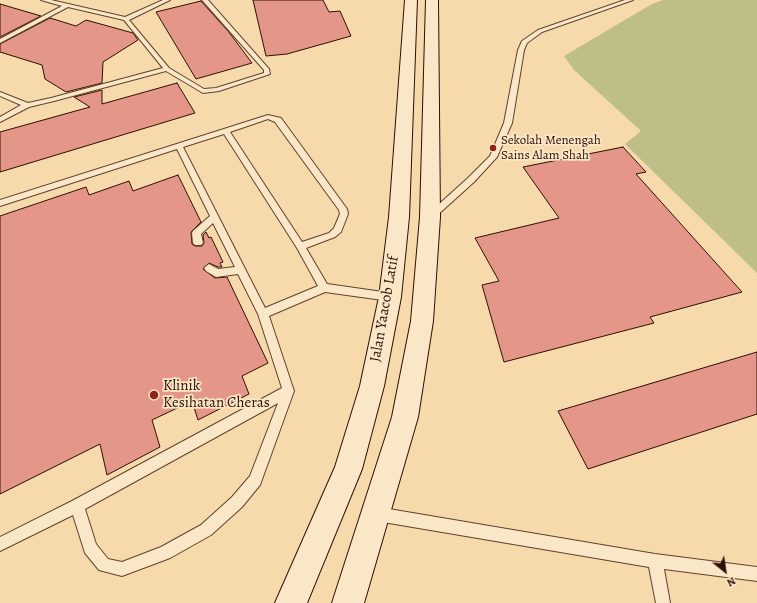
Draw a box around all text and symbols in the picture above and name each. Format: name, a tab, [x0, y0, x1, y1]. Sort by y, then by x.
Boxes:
place label: Sekolah Menengah Sains Alam Shah	[501, 133, 601, 164]
marker: Sekolah Menengah Sains Alam Shah	[488, 143, 498, 153]
street label: Jalan Yaacob Latif	[367, 255, 403, 363]
place label: Klinik Kesihatan Cheras	[163, 377, 270, 412]
marker: Klinik Kesihatan Cheras	[148, 389, 160, 401]
north arrow	[705, 551, 745, 591]
text: N	[724, 573, 738, 590]

